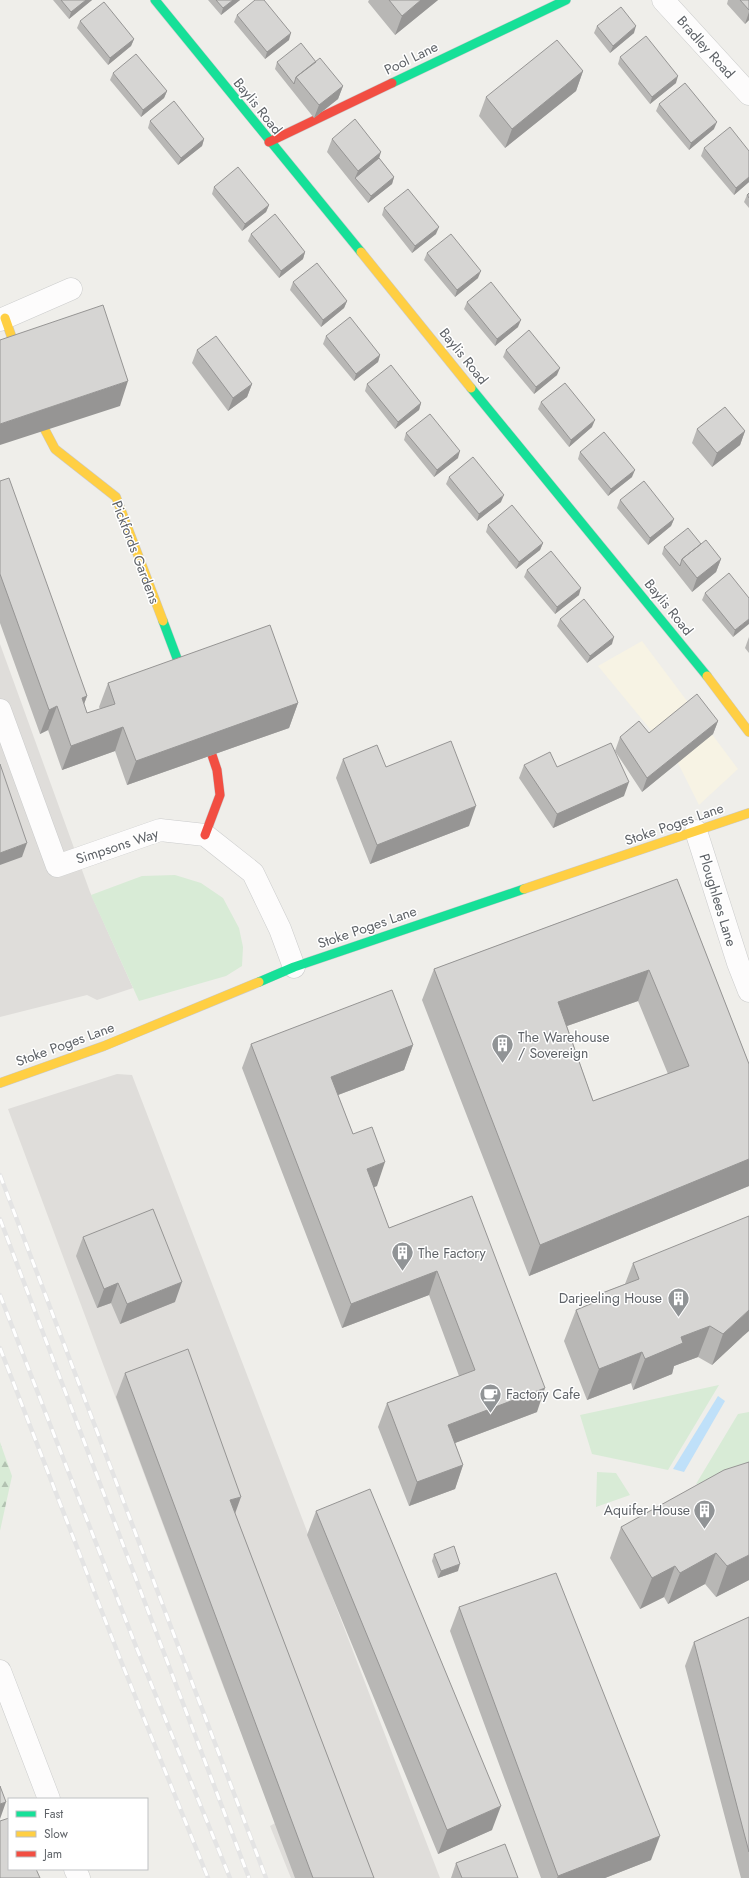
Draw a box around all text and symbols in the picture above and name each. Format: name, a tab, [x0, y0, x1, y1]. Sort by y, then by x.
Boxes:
street label: Bradley Road	[672, 11, 740, 83]
street label: Pool Lane	[381, 36, 441, 80]
street label: Baylis Road	[229, 73, 287, 139]
street label: Baylis Road	[435, 323, 493, 389]
street label: Pickfords Gardens	[107, 498, 165, 607]
street label: Baylis Road	[640, 574, 698, 640]
street label: Stoke Poges Lane	[622, 798, 726, 850]
street label: Simpsons Way	[73, 823, 162, 869]
street label: Ploughlees Lane	[694, 851, 742, 949]
street label: Stoke Poges Lane	[315, 901, 419, 953]
street label: Stoke Poges Lane	[13, 1017, 117, 1071]
place label: The Warehouse / Sovereign	[518, 1027, 609, 1063]
building icon: The Warehouse / Sovereign	[490, 1032, 516, 1065]
building icon: The Factory	[389, 1240, 415, 1273]
place label: The Factory	[418, 1243, 487, 1263]
building icon: Darjeeling House	[665, 1285, 691, 1318]
place label: Darjeeling House	[559, 1288, 662, 1308]
cafe icon: Factory Cafe	[478, 1381, 504, 1414]
place label: Factory Cafe	[506, 1384, 580, 1404]
building icon: Aquifer House	[692, 1497, 718, 1530]
place label: Aquifer House	[604, 1500, 690, 1520]
legend	[8, 1798, 148, 1870]
text: Fast	[44, 1805, 63, 1823]
text: Slow	[44, 1825, 69, 1843]
text: Jam	[42, 1845, 62, 1863]

